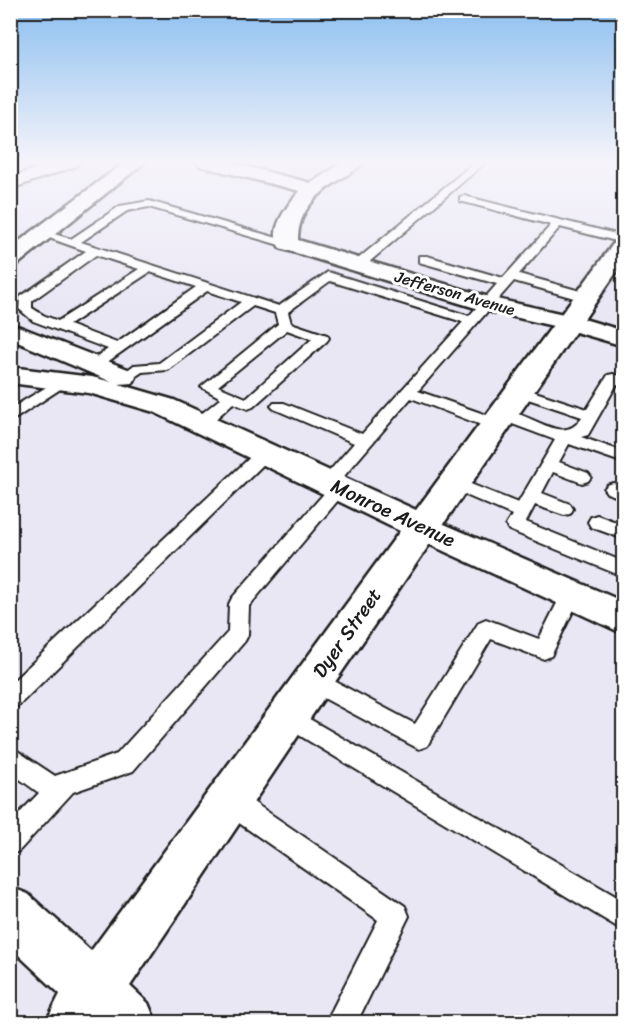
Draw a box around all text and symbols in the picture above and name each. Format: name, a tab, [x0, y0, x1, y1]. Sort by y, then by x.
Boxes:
street label: Jefferson Avenue	[390, 262, 519, 324]
street label: Monroe Avenue	[325, 469, 462, 557]
street label: Dyer Street	[303, 580, 391, 685]

